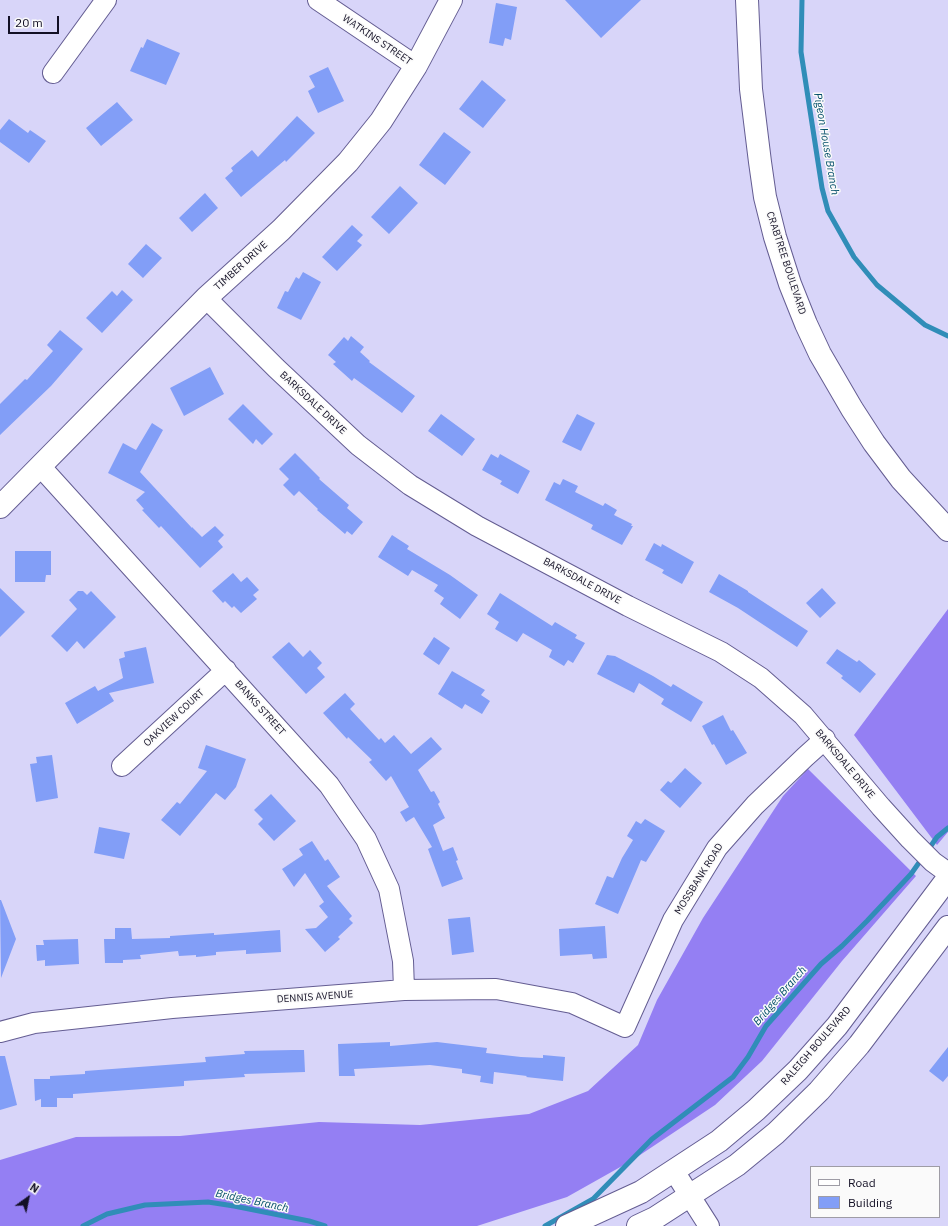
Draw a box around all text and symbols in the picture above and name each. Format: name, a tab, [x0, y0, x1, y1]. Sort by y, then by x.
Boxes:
scale bar	[10, 8, 61, 34]
street label: WATKINS STREET	[340, 12, 414, 68]
text: 20 m	[15, 15, 43, 30]
water label: Pigeon House Branch	[811, 92, 841, 196]
street label: CRABTREE BOULEVARD	[764, 210, 808, 316]
street label: TIMBER DRIVE	[212, 239, 270, 293]
street label: BARKSDALE DRIVE	[277, 369, 349, 437]
street label: BARKSDALE DRIVE	[541, 555, 623, 607]
street label: BANKS STREET	[232, 678, 288, 738]
street label: OAKVIEW COURT	[141, 687, 207, 749]
street label: BARKSDALE DRIVE	[813, 727, 877, 801]
street label: MOSSBANK ROAD	[672, 841, 726, 917]
water label: Bridges Branch	[751, 964, 809, 1028]
street label: DENNIS AVENUE	[276, 988, 354, 1006]
street label: RALEIGH BOULEVARD	[779, 1004, 853, 1088]
legend	[810, 1166, 940, 1218]
text: Road	[848, 1175, 876, 1190]
north arrow	[8, 1178, 48, 1218]
text: N	[27, 1180, 42, 1196]
water label: Bridges Branch	[214, 1187, 290, 1215]
text: Building	[848, 1195, 892, 1210]

